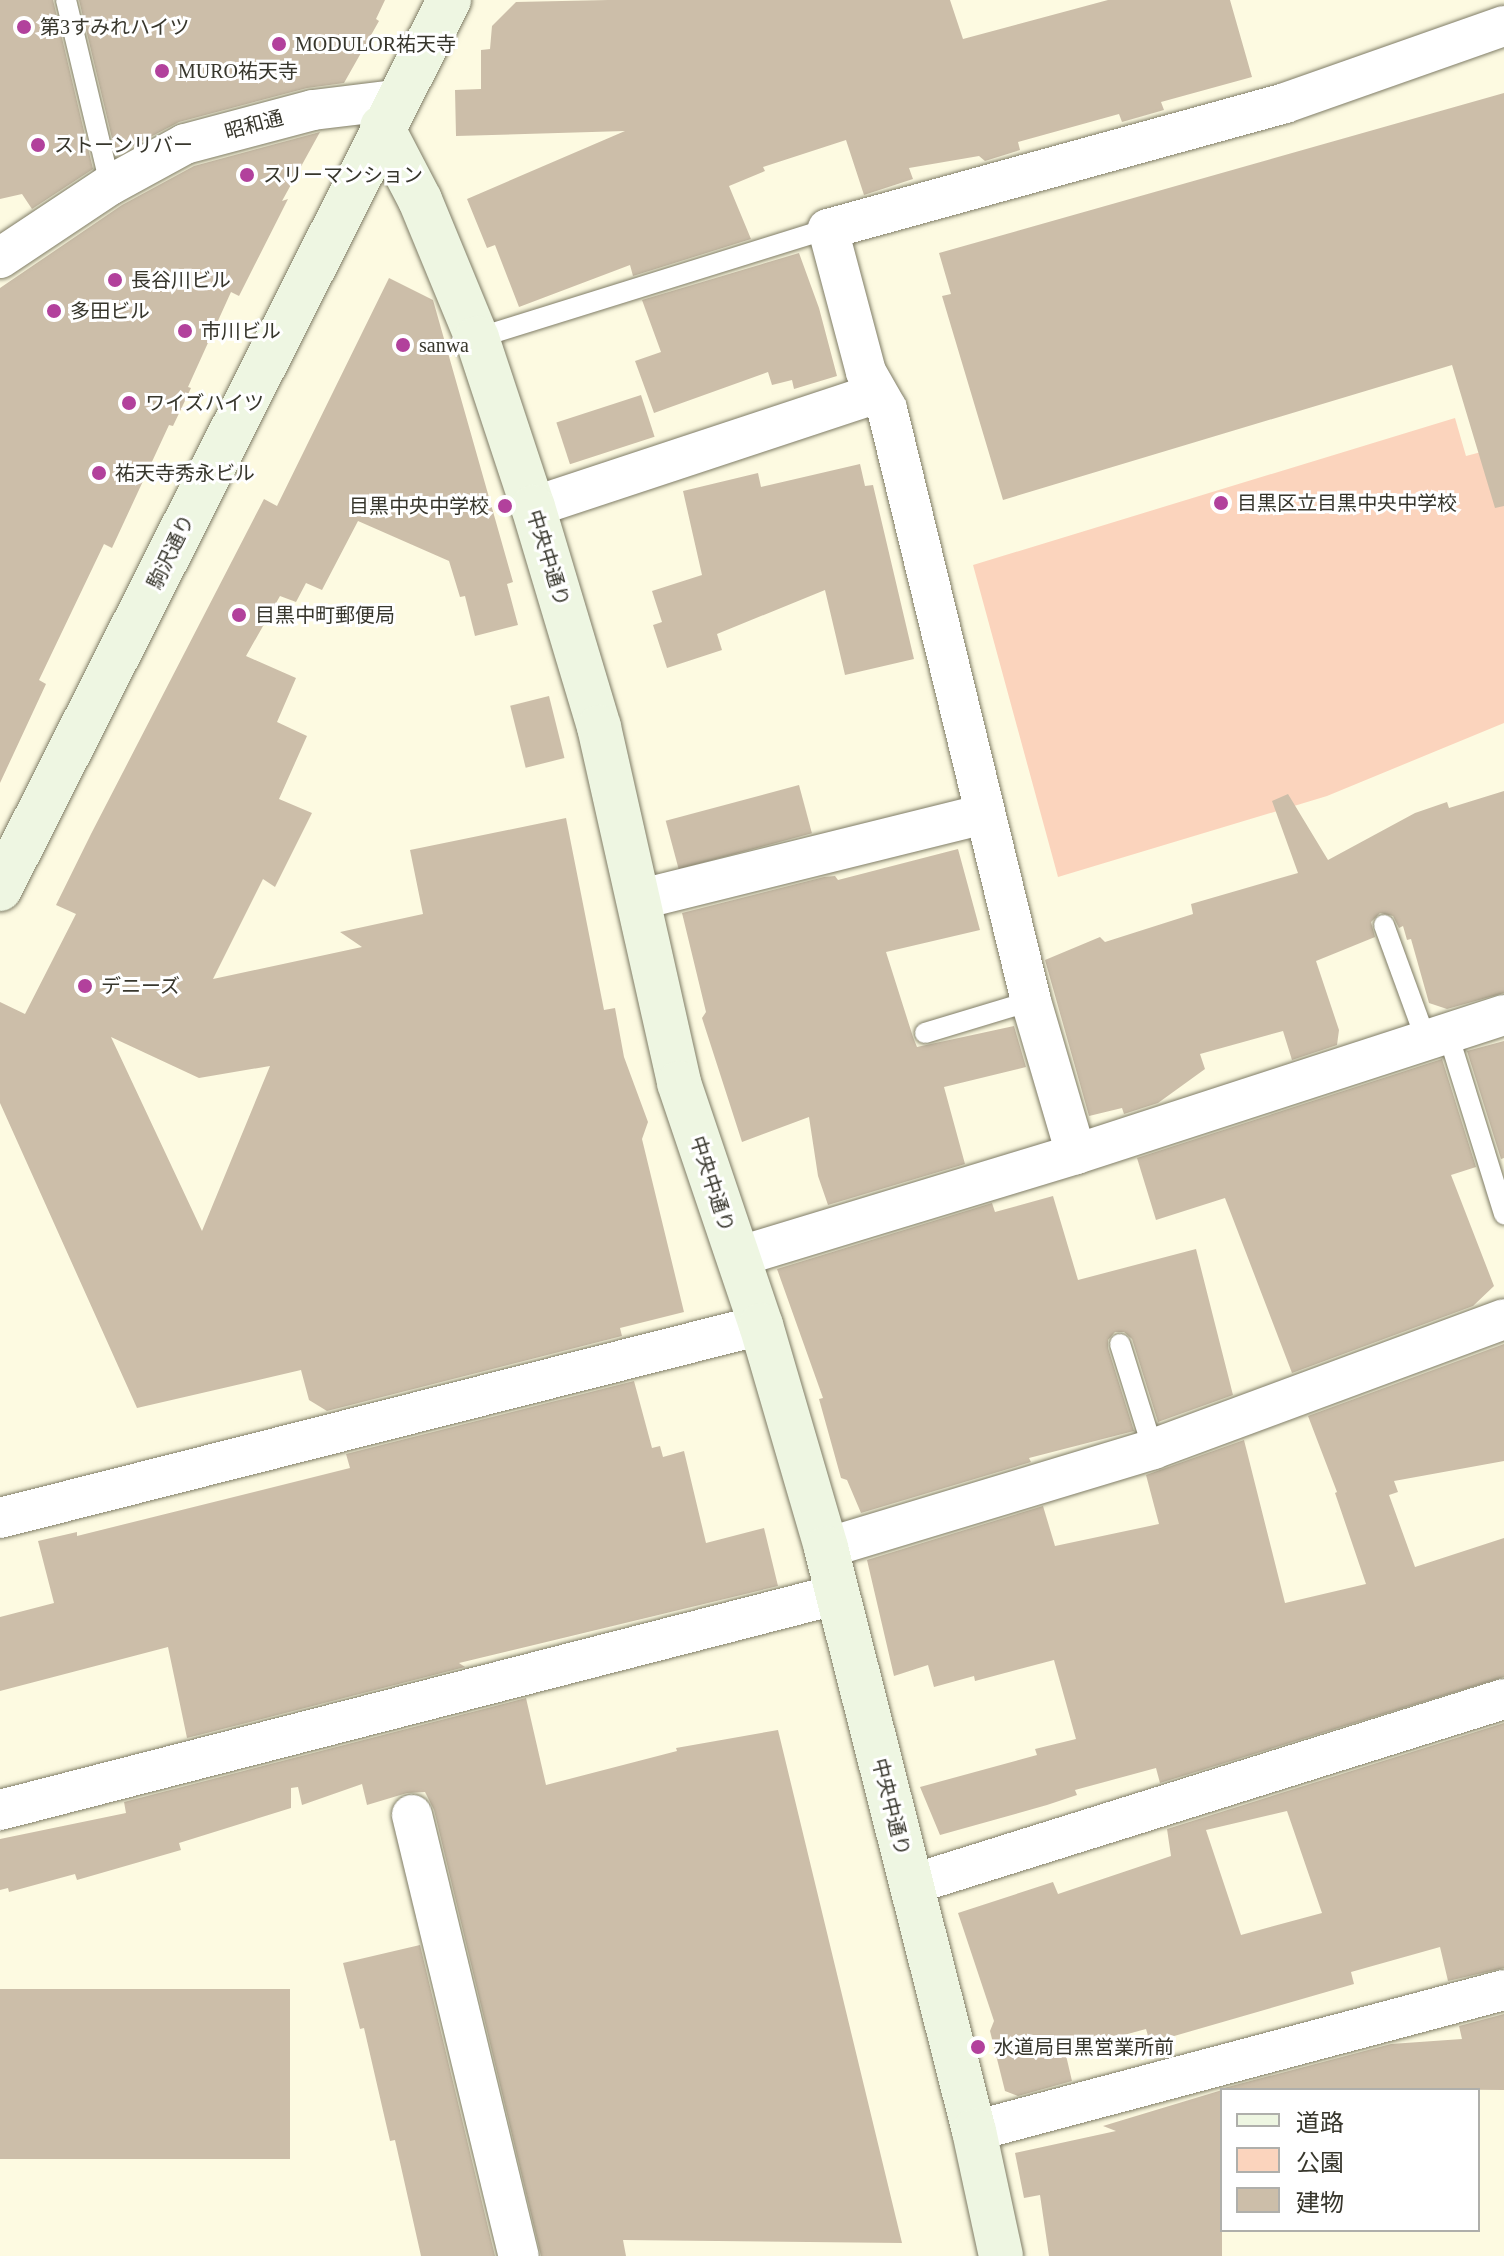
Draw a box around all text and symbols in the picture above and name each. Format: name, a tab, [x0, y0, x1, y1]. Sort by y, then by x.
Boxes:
place label: 第3すみれハイツ	[40, 15, 190, 39]
marker: 第3すみれハイツ	[15, 18, 33, 36]
place label: MODULOR祐天寺	[295, 32, 456, 56]
marker: MODULOR祐天寺	[270, 35, 288, 53]
place label: MURO祐天寺	[178, 59, 298, 83]
marker: MURO祐天寺	[153, 62, 171, 80]
street label: 昭和通	[222, 106, 286, 144]
place label: ストーンリバー	[54, 133, 194, 157]
marker: ストーンリバー	[29, 136, 47, 154]
place label: スリーマンション	[263, 163, 423, 187]
marker: スリーマンション	[238, 166, 256, 184]
place label: 長谷川ビル	[131, 268, 231, 292]
marker: 長谷川ビル	[106, 271, 124, 289]
place label: 多田ビル	[70, 299, 150, 323]
marker: 多田ビル	[45, 302, 63, 320]
place label: 市川ビル	[201, 319, 281, 343]
marker: 市川ビル	[176, 322, 194, 340]
place label: sanwa	[419, 333, 469, 357]
marker: sanwa	[394, 336, 412, 354]
place label: ワイズハイツ	[145, 391, 265, 415]
marker: ワイズハイツ	[120, 394, 138, 412]
place label: 祐天寺秀永ビル	[115, 461, 255, 485]
marker: 祐天寺秀永ビル	[90, 464, 108, 482]
place label: 目黒区立目黒中央中学校	[1237, 491, 1457, 515]
place label: 目黒中央中学校	[349, 494, 489, 518]
marker: 目黒区立目黒中央中学校	[1212, 494, 1230, 512]
marker: 目黒中央中学校	[496, 497, 514, 515]
street label: 中央中通り	[522, 507, 574, 609]
street label: 駒沢通り	[143, 511, 199, 593]
place label: 目黒中町郵便局	[255, 603, 395, 627]
marker: 目黒中町郵便局	[230, 606, 248, 624]
place label: デニーズ	[101, 974, 181, 998]
marker: デニーズ	[76, 977, 94, 995]
street label: 中央中通り	[685, 1133, 739, 1235]
street label: 中央中通り	[867, 1756, 915, 1858]
place label: 水道局目黒営業所前	[994, 2035, 1174, 2059]
marker: 水道局目黒営業所前	[969, 2038, 987, 2056]
legend	[1220, 2088, 1480, 2232]
text: 道路	[1296, 2110, 1344, 2136]
text: 公園	[1296, 2150, 1344, 2176]
text: 建物	[1296, 2190, 1344, 2216]

